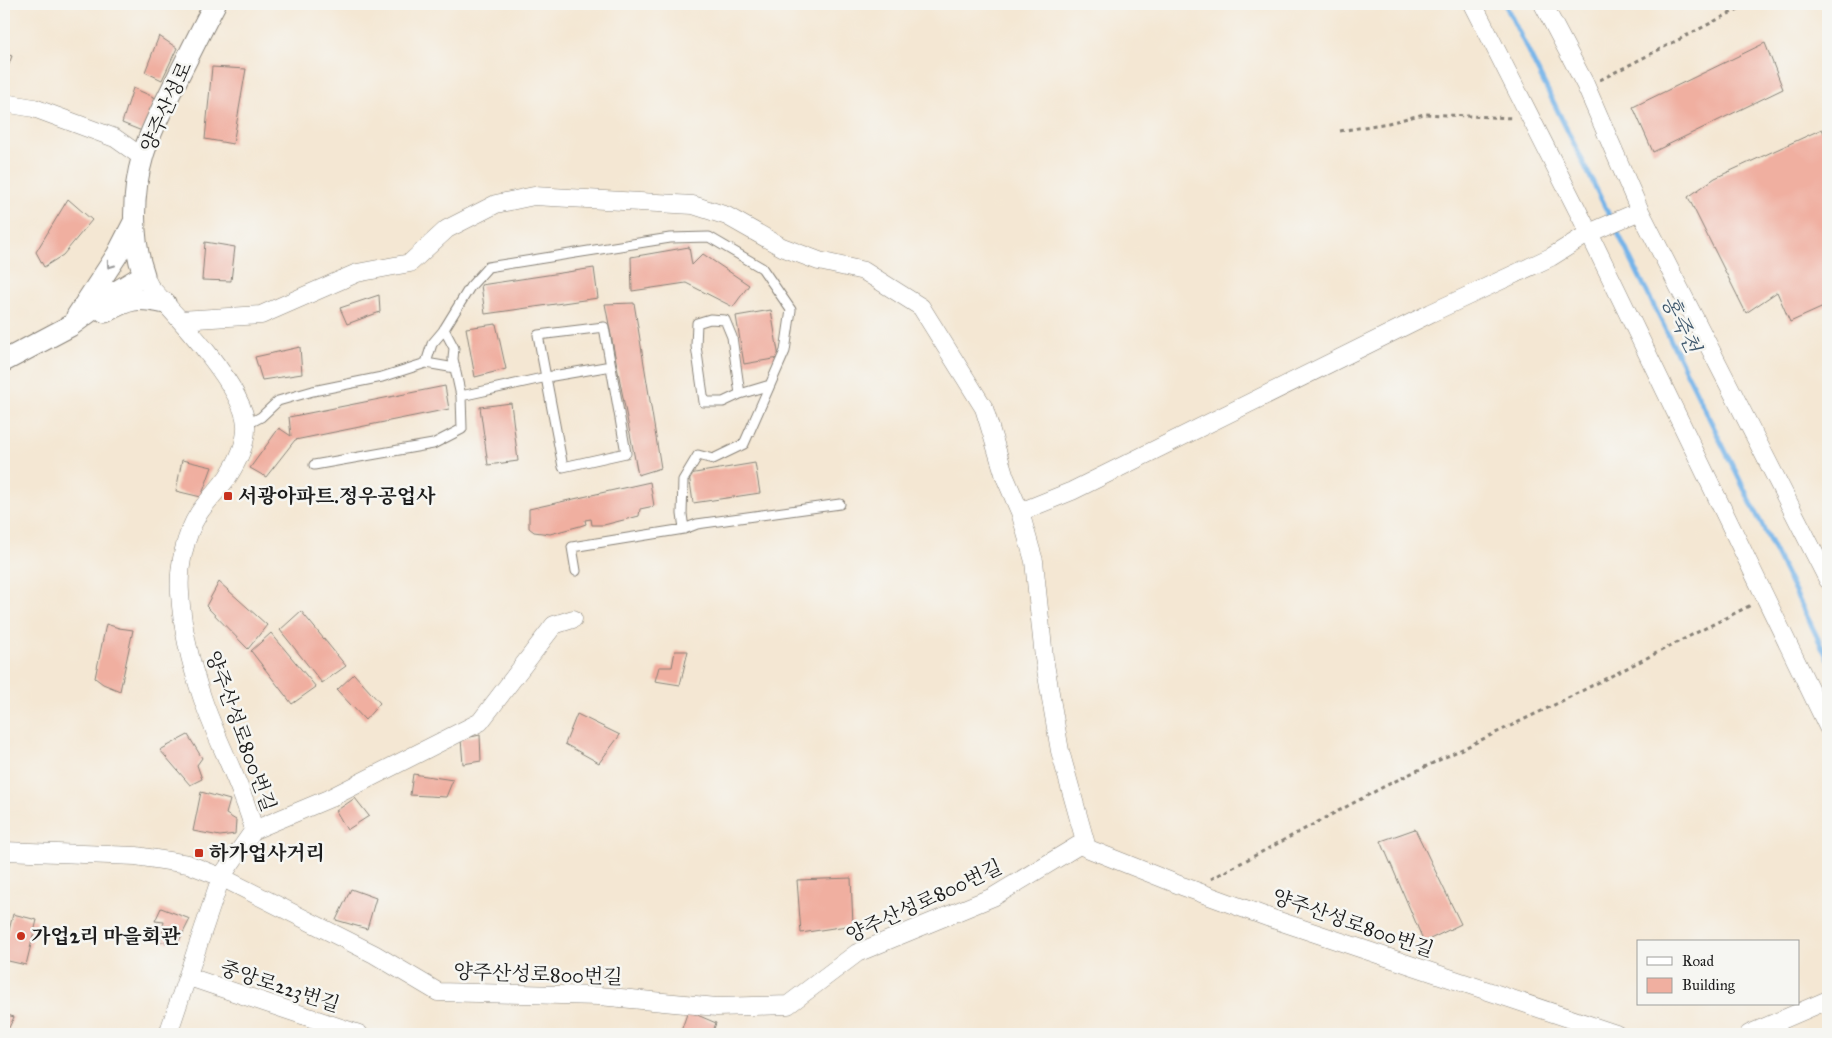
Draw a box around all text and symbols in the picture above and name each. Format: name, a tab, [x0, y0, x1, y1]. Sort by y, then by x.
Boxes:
street label: 양주산성로	[135, 58, 197, 156]
one-way arrow	[107, 259, 116, 268]
water label: 홍죽천	[1656, 291, 1707, 359]
place label: 서광아파트.정우공업사	[238, 484, 436, 508]
marker: 서광아파트.정우공업사	[222, 490, 234, 502]
street label: 양주산성로800번길	[201, 647, 281, 815]
place label: 하가업사거리	[209, 841, 325, 865]
marker: 하가업사거리	[193, 847, 205, 859]
street label: 양주산성로800번길	[842, 854, 1006, 948]
street label: 양주산성로800번길	[1269, 884, 1437, 962]
place label: 가업2리 마을회관	[31, 924, 181, 948]
marker: 가업2리 마을회관	[15, 930, 27, 942]
legend	[1637, 940, 1800, 1006]
text: Road	[1682, 952, 1714, 970]
street label: 중앙로223번길	[217, 955, 343, 1017]
street label: 양주산성로800번길	[453, 959, 623, 989]
text: Building	[1682, 976, 1736, 994]

